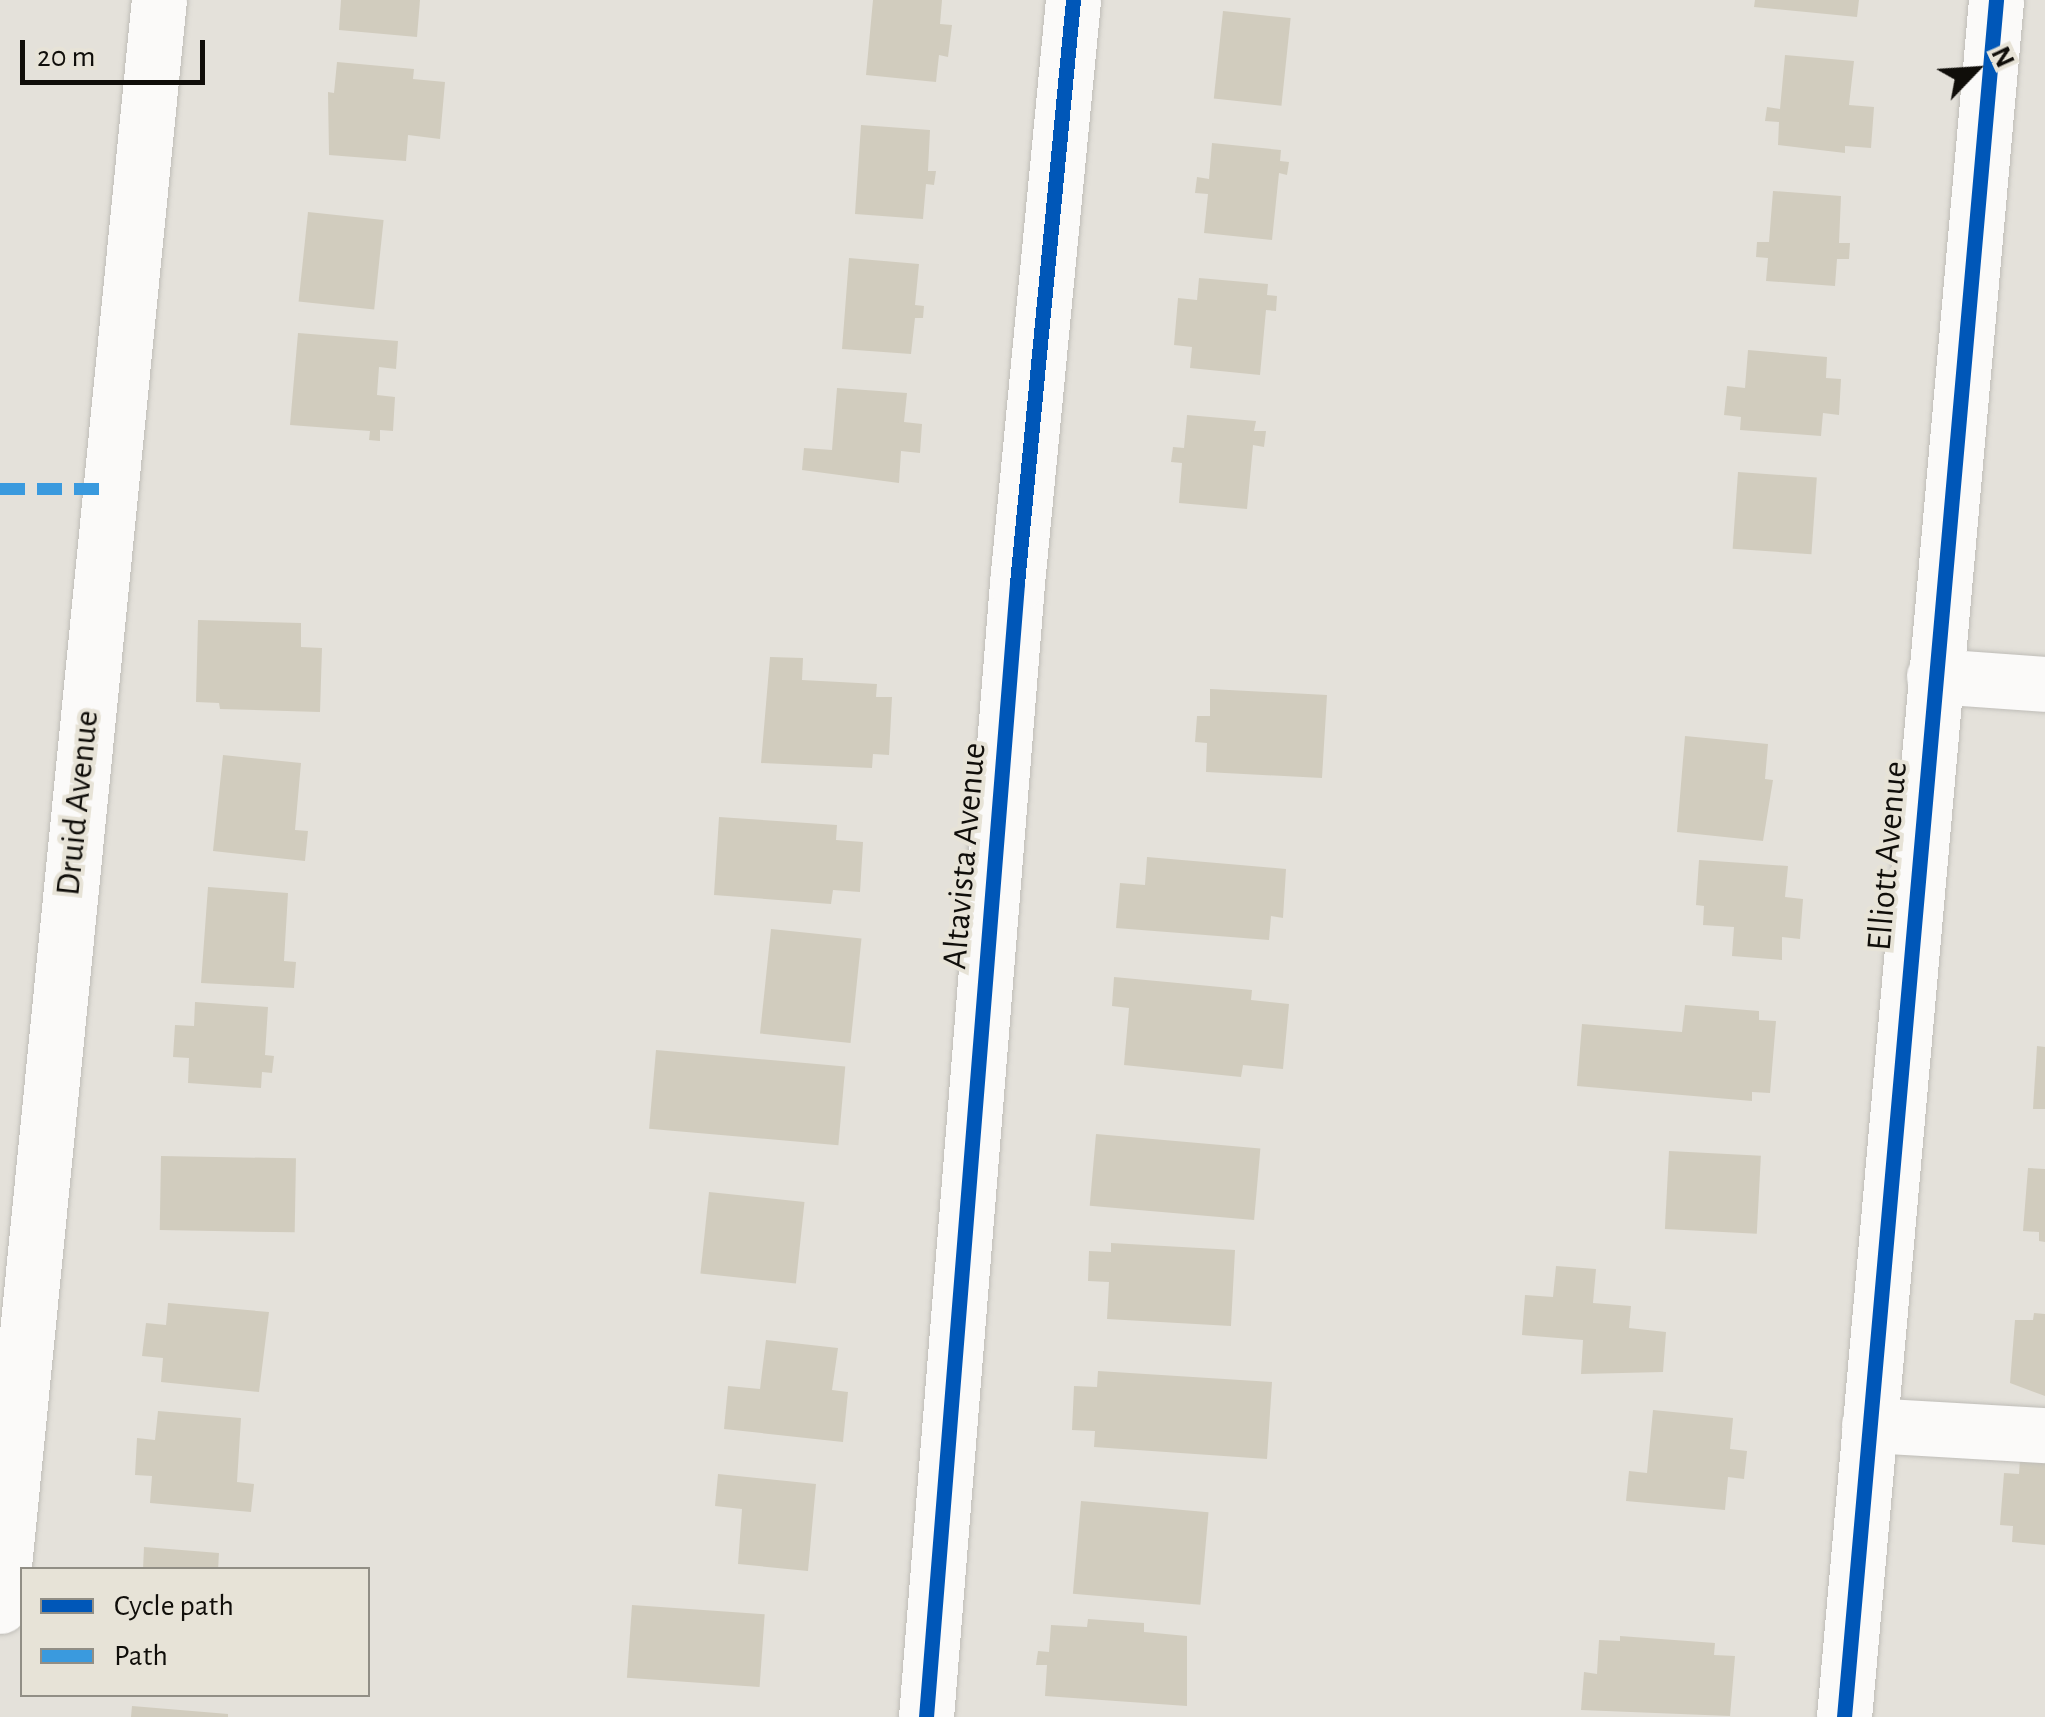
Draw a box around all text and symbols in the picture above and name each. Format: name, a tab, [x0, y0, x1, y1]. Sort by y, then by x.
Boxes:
scale bar	[25, 20, 210, 82]
north arrow	[1925, 20, 2025, 120]
text: 20 m	[37, 42, 95, 72]
text: N	[1985, 43, 2019, 72]
street label: Druid Avenue	[47, 708, 109, 898]
street label: Altavista Avenue	[934, 741, 996, 971]
street label: Elliott Avenue	[1859, 760, 1917, 952]
legend	[20, 1567, 370, 1697]
text: Cycle path	[114, 1591, 234, 1621]
text: Path	[114, 1641, 168, 1671]

